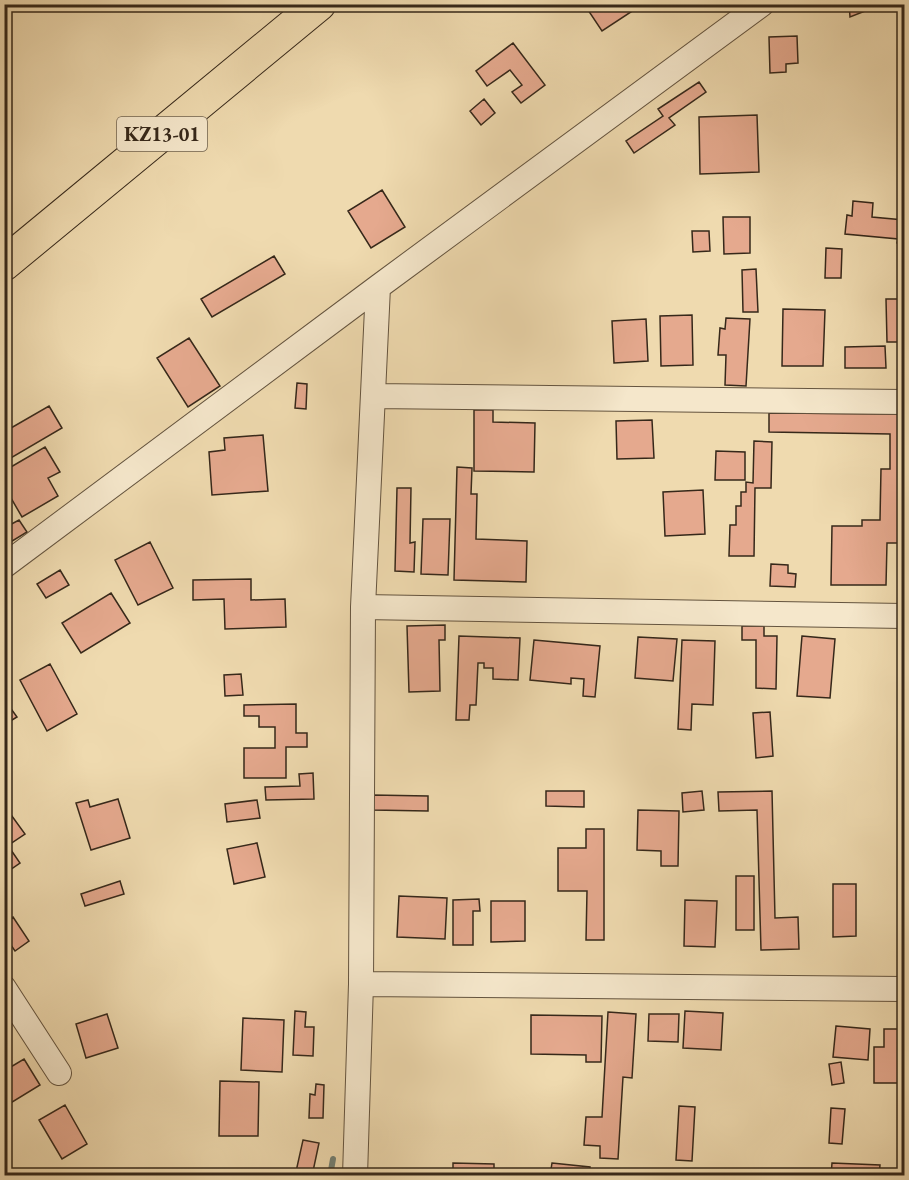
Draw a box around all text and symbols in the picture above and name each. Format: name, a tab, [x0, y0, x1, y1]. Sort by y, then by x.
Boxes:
road number: KZ13-01	[117, 117, 207, 151]

